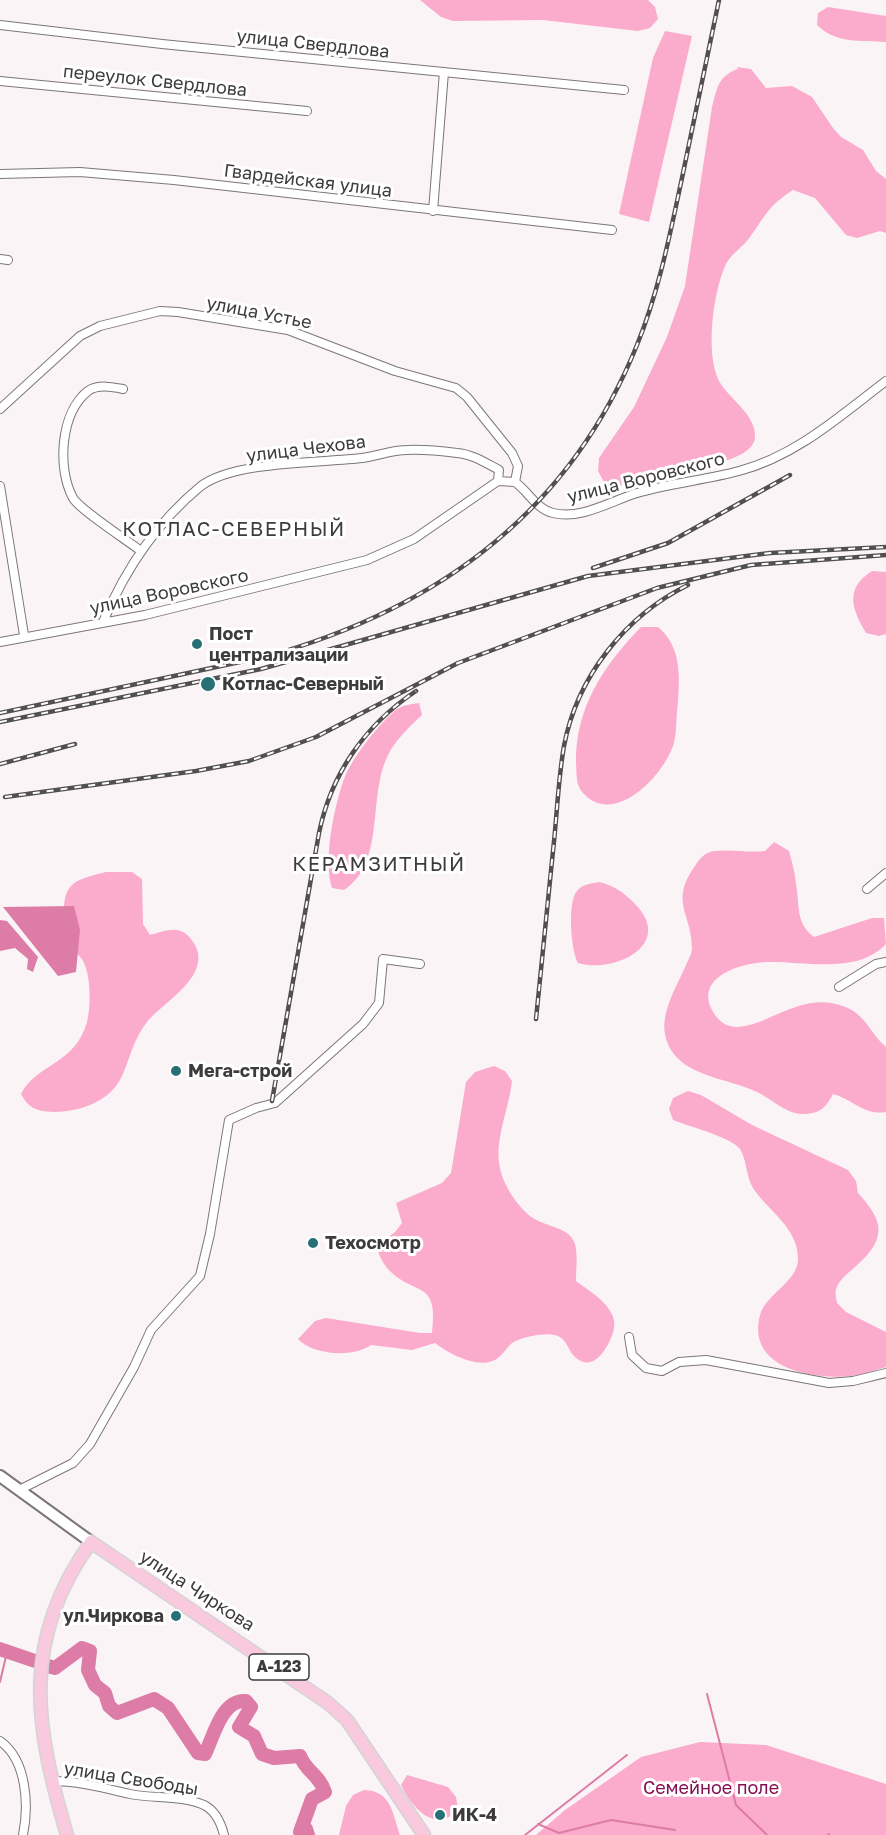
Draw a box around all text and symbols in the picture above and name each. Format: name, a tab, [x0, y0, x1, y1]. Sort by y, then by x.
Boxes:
street label: улица Свердлова	[235, 25, 391, 63]
street label: переулок Свердлова	[62, 61, 248, 101]
street label: Гвардейская улица	[223, 160, 393, 202]
street label: улица Устье	[204, 292, 314, 334]
street label: улица Чехова	[245, 431, 367, 467]
street label: улица Воровского	[565, 448, 727, 508]
district label: КОТЛАС-СЕВЕРНЫЙ	[122, 518, 346, 542]
street label: улица Воровского	[88, 565, 250, 619]
place label: Пост централизации	[209, 623, 348, 666]
marker: Пост централизации	[190, 637, 204, 651]
place label: Котлас-Северный	[222, 673, 384, 695]
marker: Котлас-Северный	[199, 675, 217, 693]
district label: КЕРАМЗИТНЫЙ	[292, 853, 466, 877]
place label: Мега-строй	[188, 1060, 292, 1082]
marker: Мега-строй	[169, 1064, 183, 1078]
place label: Техосмотр	[325, 1232, 421, 1254]
marker: Техосмотр	[306, 1236, 320, 1250]
street label: улица Чиркова	[136, 1546, 258, 1636]
place label: ул.Чиркова	[63, 1605, 164, 1627]
marker: ул.Чиркова	[169, 1609, 183, 1623]
road number: А-123	[249, 1654, 309, 1680]
street label: улица Свободы	[62, 1758, 200, 1800]
park label: Семейное поле	[643, 1777, 779, 1799]
place label: ИК-4	[452, 1804, 497, 1826]
marker: ИК-4	[433, 1808, 447, 1822]

